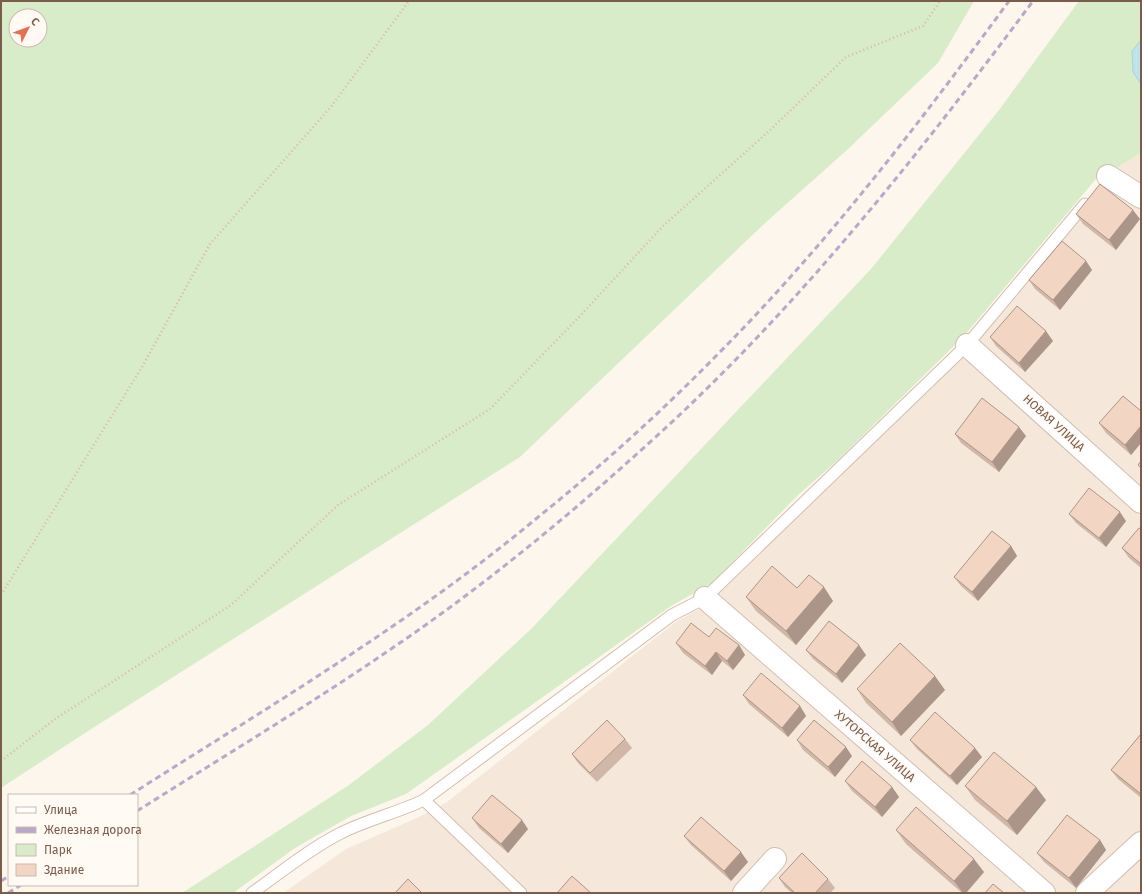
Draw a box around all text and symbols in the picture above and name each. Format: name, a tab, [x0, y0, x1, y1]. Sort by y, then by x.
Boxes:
north arrow	[8, 8, 48, 48]
text: С	[28, 15, 42, 29]
street label: НОВАЯ УЛИЦА	[1020, 392, 1088, 454]
street label: ХУТОРСКАЯ УЛИЦА	[832, 707, 918, 785]
legend	[8, 794, 138, 886]
text: Улица	[44, 803, 78, 817]
text: Железная дорога	[44, 823, 142, 837]
text: Парк	[44, 843, 73, 857]
text: Здание	[44, 863, 84, 877]

